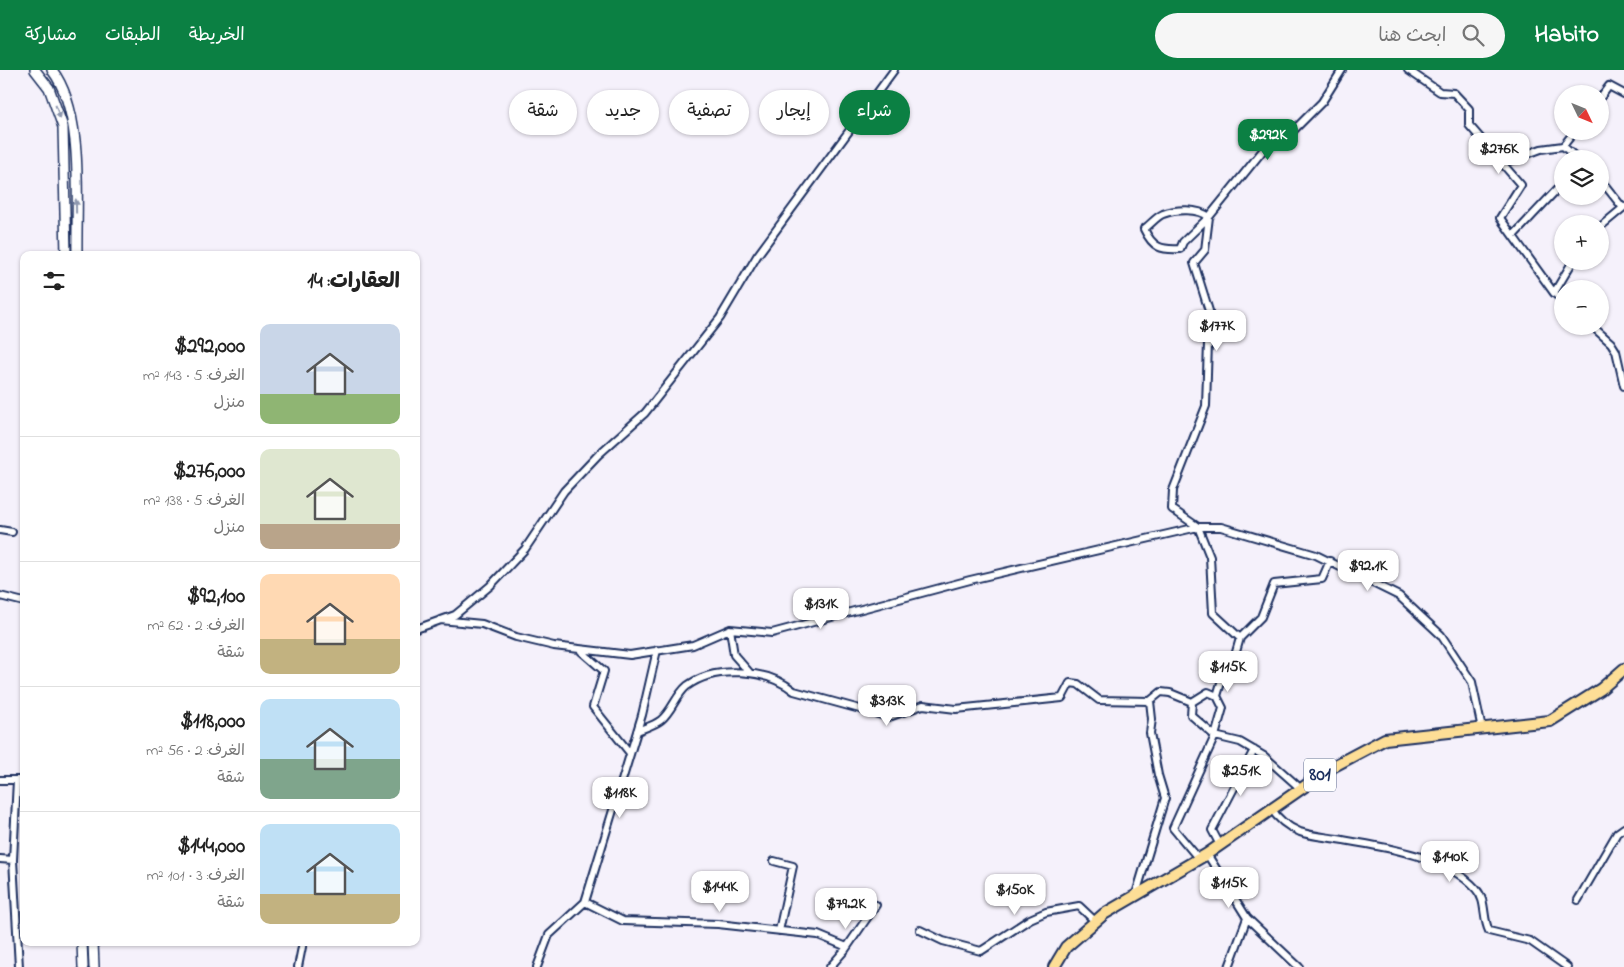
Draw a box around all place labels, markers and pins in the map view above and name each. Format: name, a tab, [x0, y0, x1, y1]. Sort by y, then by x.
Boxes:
pin: $292K	[1233, 118, 1303, 161]
pin: $276K	[1464, 132, 1534, 175]
pin: $177K	[1182, 310, 1252, 352]
pin: $92.1K	[1327, 550, 1409, 592]
pin: $131K	[786, 588, 856, 630]
pin: $115K	[1193, 650, 1263, 693]
pin: $313K	[852, 684, 922, 727]
pin: $251K	[1206, 754, 1276, 797]
pin: $118K	[585, 776, 655, 819]
pin: $140K	[1415, 840, 1485, 883]
pin: $115K	[1194, 866, 1264, 909]
pin: $144K	[685, 870, 755, 913]
pin: $150K	[980, 874, 1050, 916]
pin: $79.2K	[805, 888, 887, 930]

